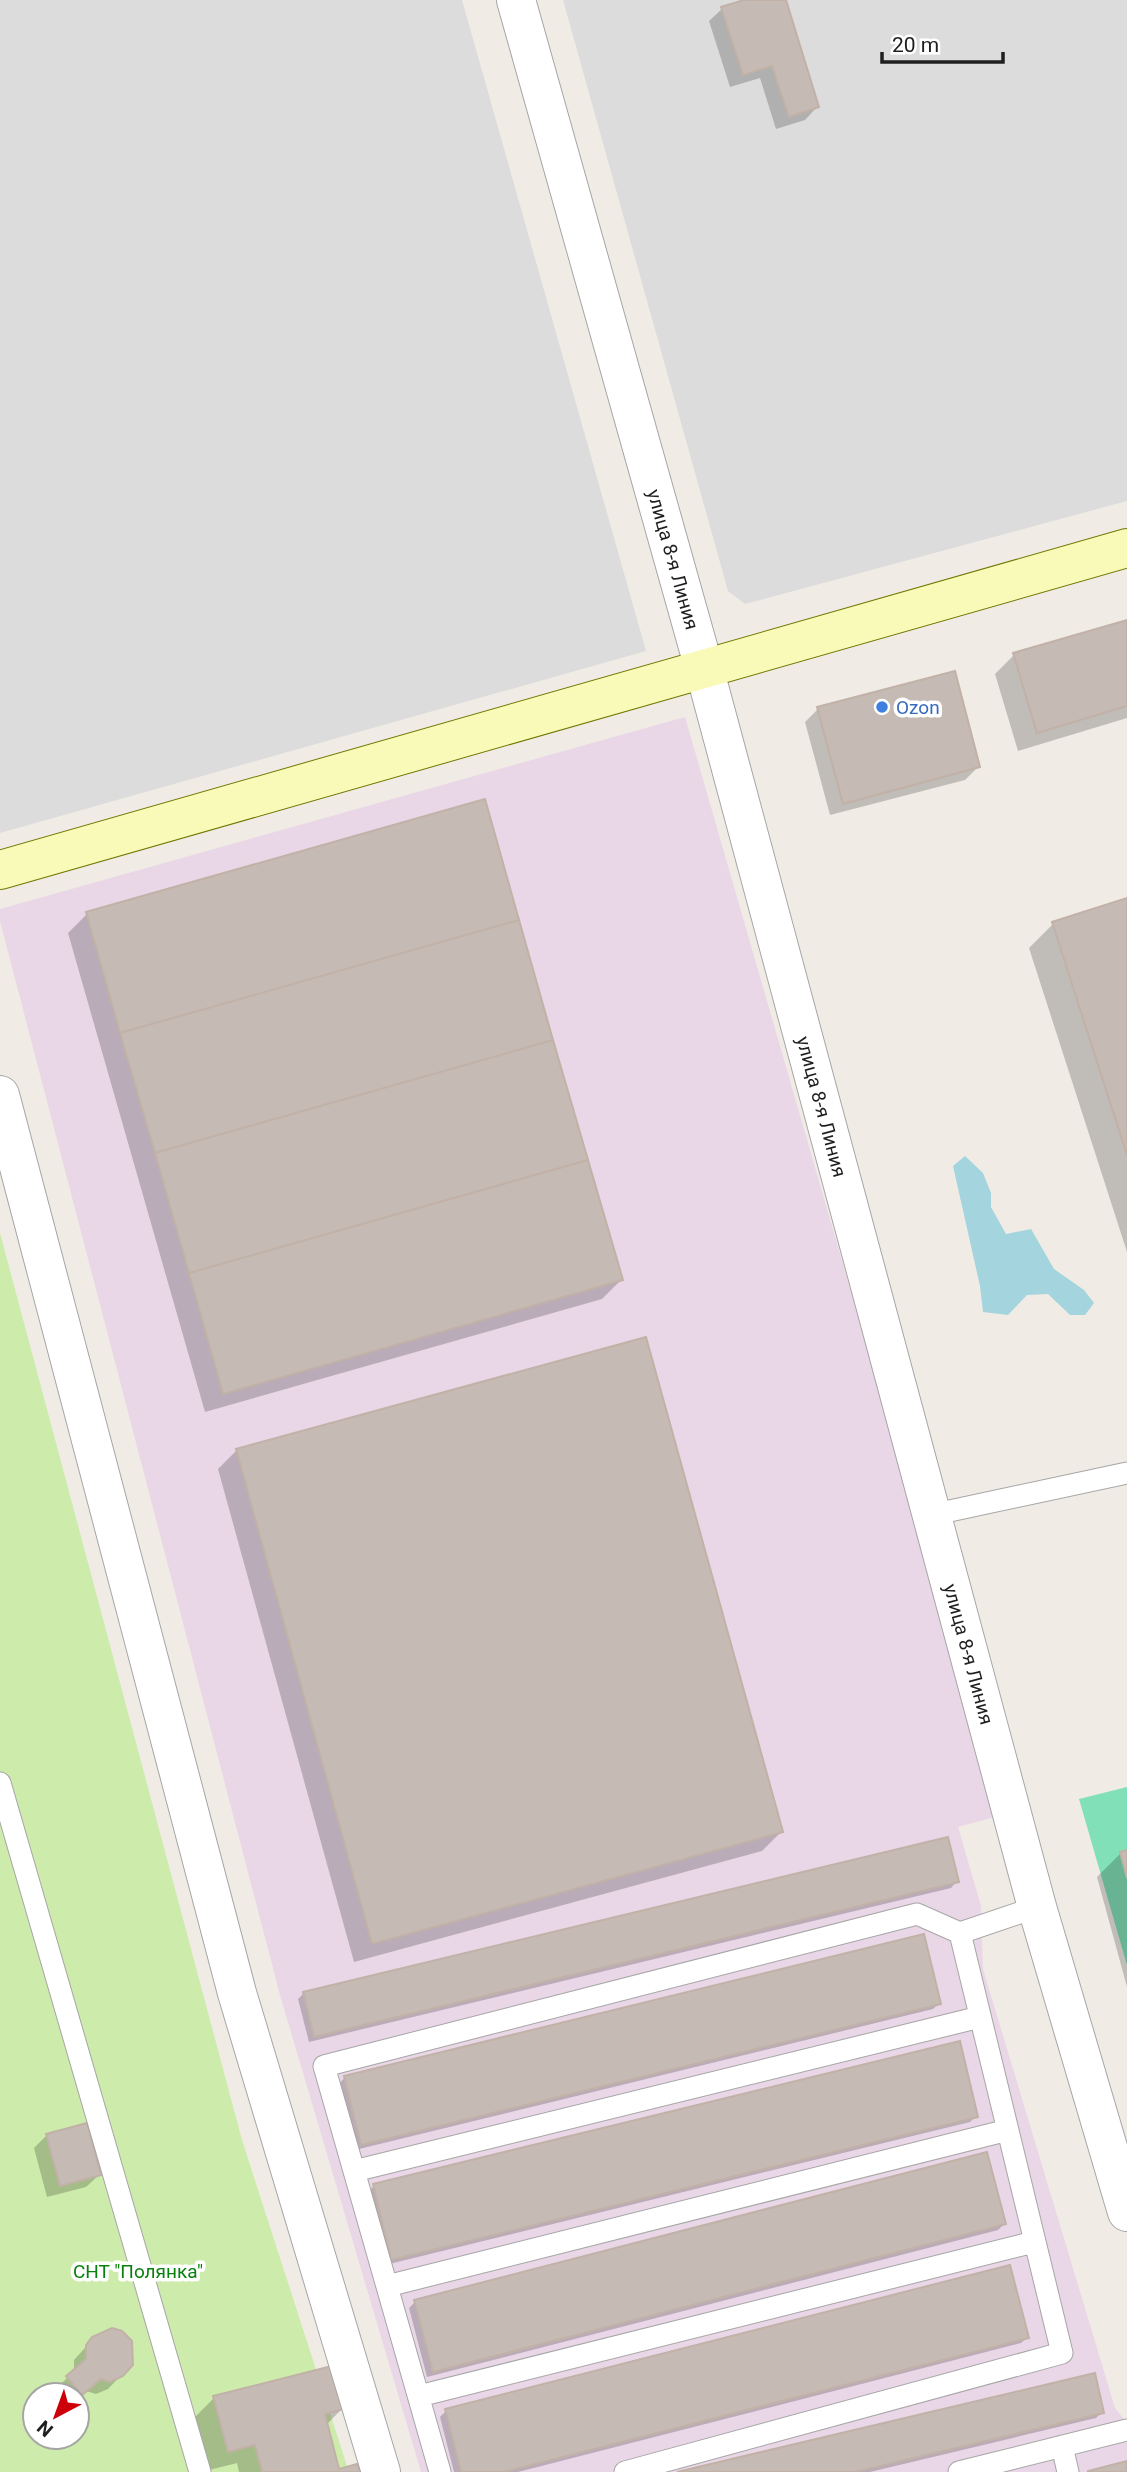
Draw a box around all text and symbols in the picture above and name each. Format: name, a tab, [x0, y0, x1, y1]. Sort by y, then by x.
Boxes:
scale bar	[882, 21, 1003, 65]
text: 20 m	[892, 33, 939, 57]
street label: улица 8-я Линия	[642, 487, 704, 632]
place label: Ozon	[896, 696, 940, 719]
marker: Ozon	[874, 699, 890, 715]
street label: улица 8-я Линия	[791, 1034, 851, 1180]
street label: улица 8-я Линия	[939, 1581, 998, 1727]
park label: СНТ "Полянка"	[73, 2260, 203, 2283]
north arrow	[21, 2381, 91, 2451]
text: N	[33, 2415, 58, 2442]

